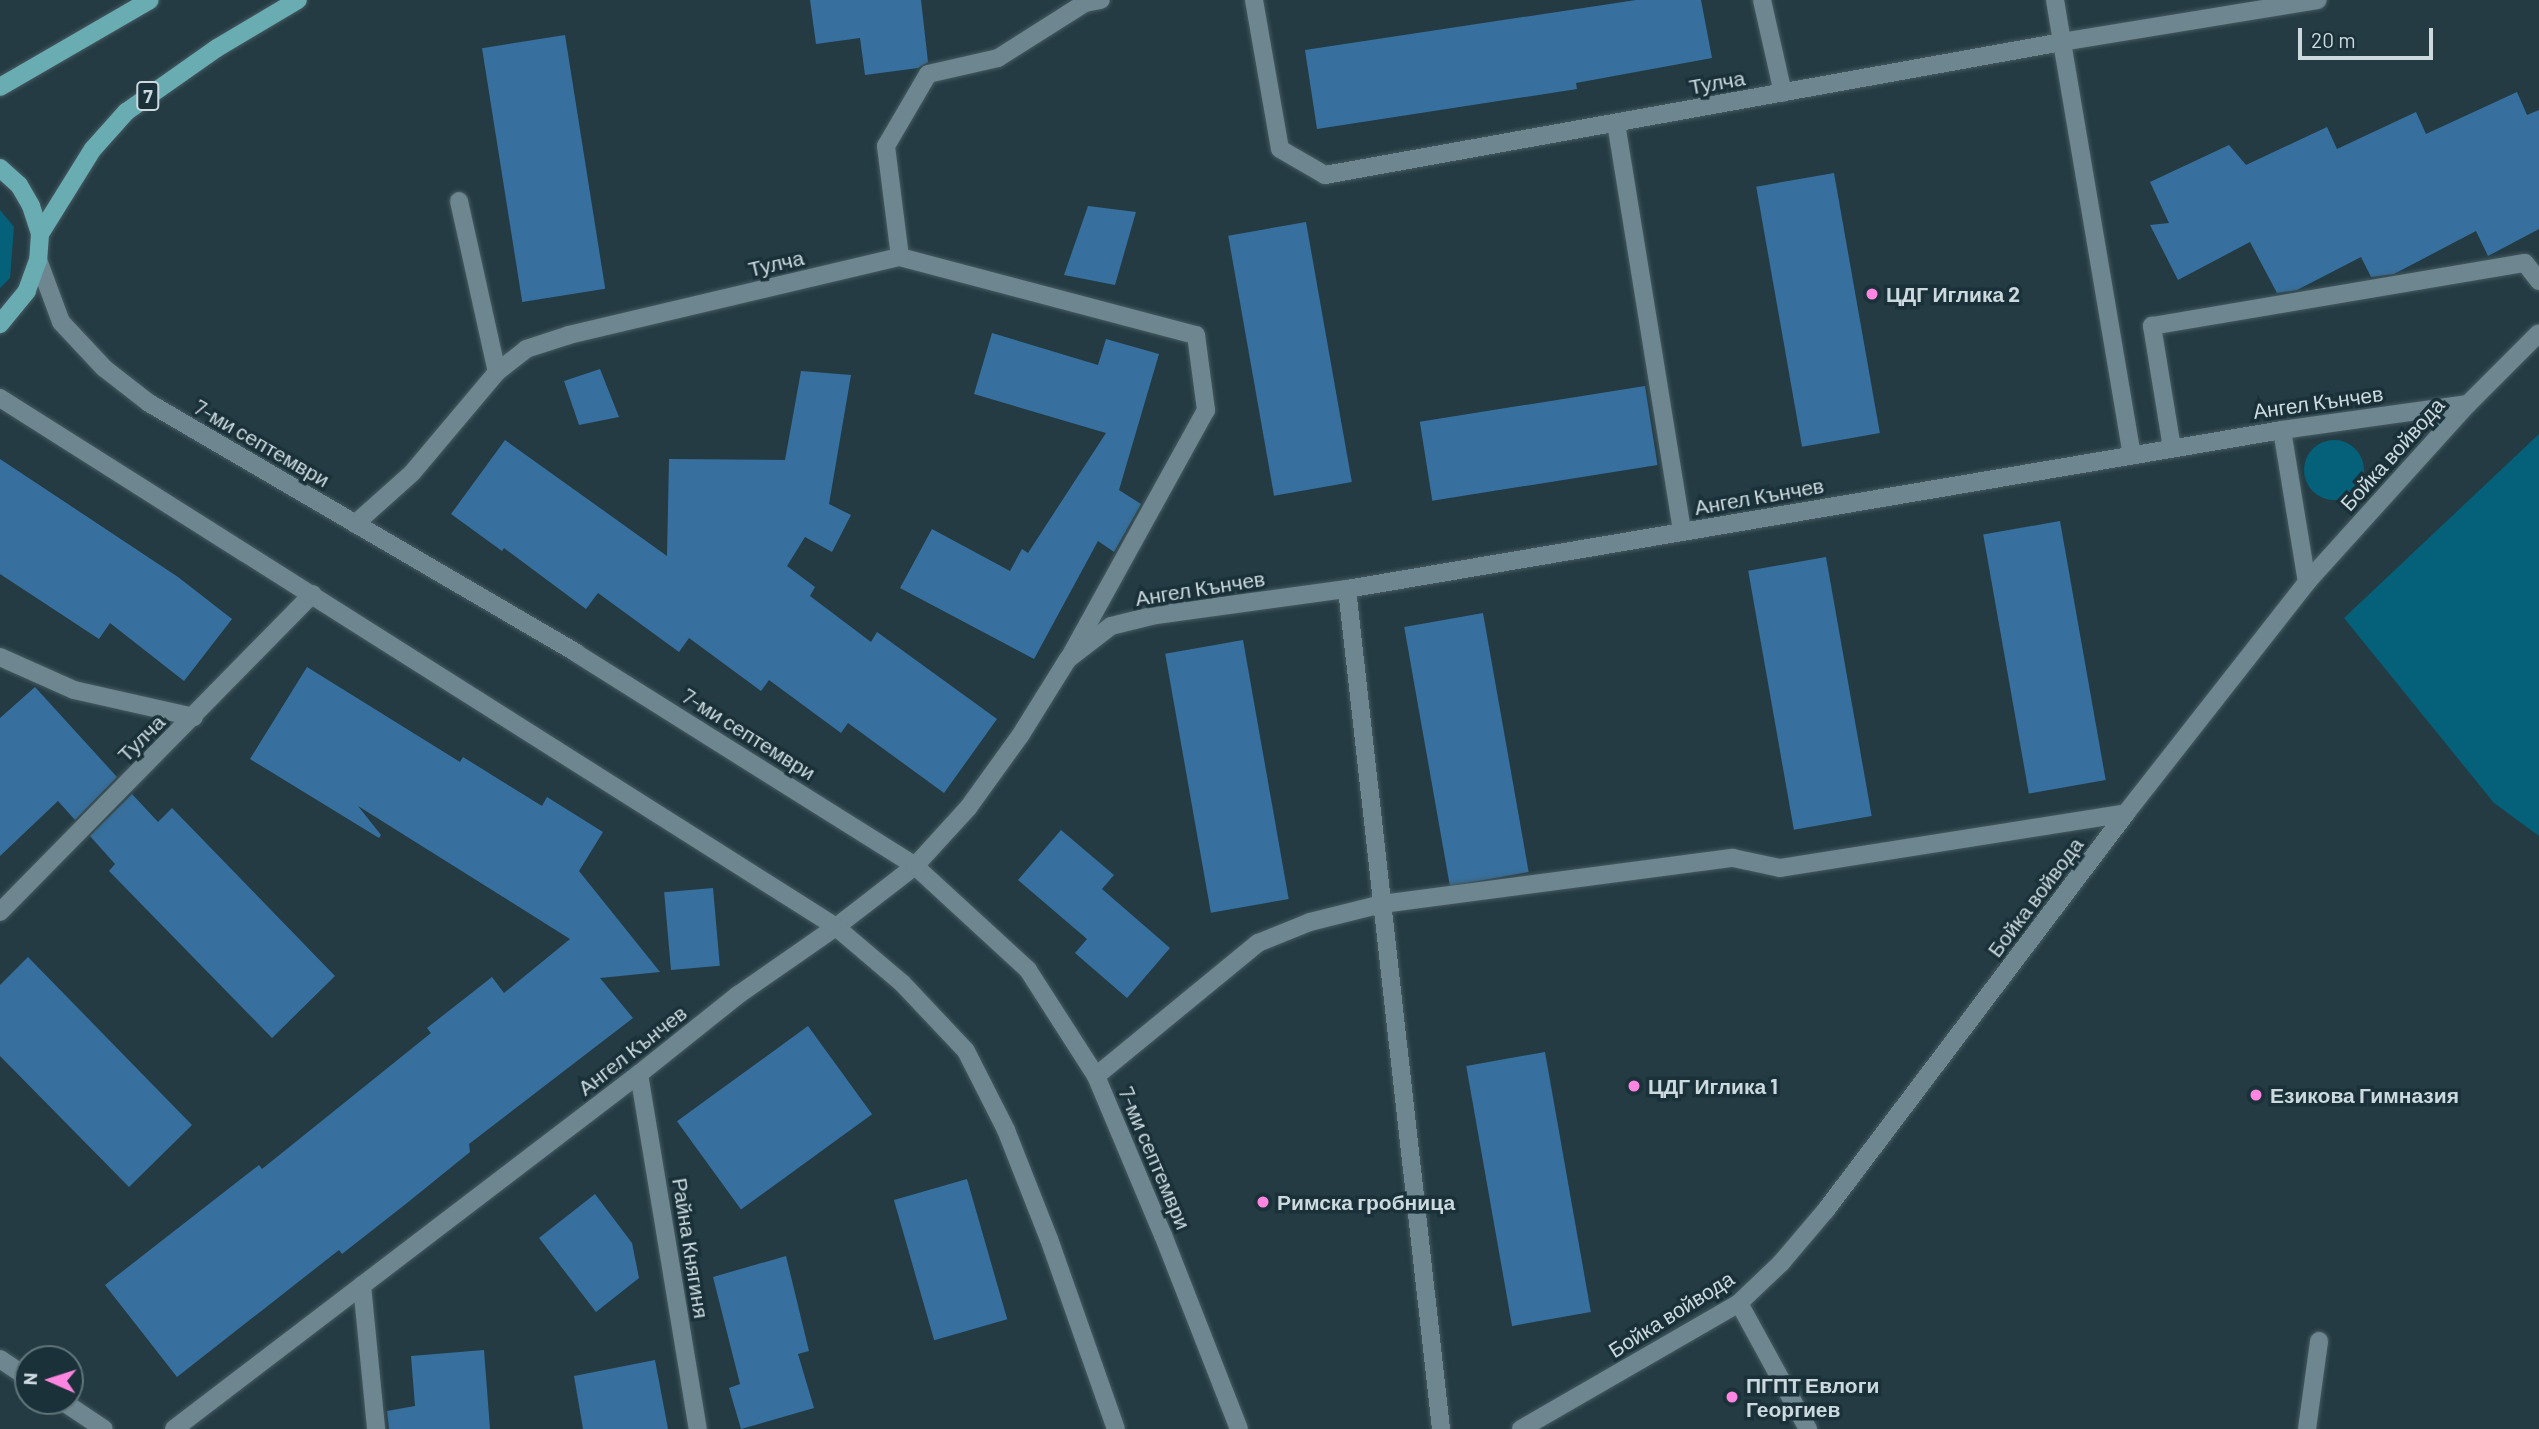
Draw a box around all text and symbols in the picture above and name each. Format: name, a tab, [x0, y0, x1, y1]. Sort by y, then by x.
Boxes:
scale bar	[2301, 14, 2436, 58]
text: 20 m	[2311, 27, 2356, 52]
street label: Тулча	[1687, 65, 1747, 99]
road number: 7	[136, 80, 160, 111]
street label: Тулча	[746, 244, 806, 282]
place label: ЦДГ Иглика 2	[1886, 281, 2020, 307]
marker: ЦДГ Иглика 2	[1864, 286, 1880, 302]
street label: Ангел Кънчев	[2251, 380, 2385, 424]
street label: Бойка войвода	[2335, 392, 2449, 516]
street label: 7-ми септември	[190, 394, 334, 492]
street label: Ангел Кънчев	[1692, 472, 1826, 520]
street label: Ангел Кънчев	[1133, 565, 1267, 611]
street label: 7-ми септември	[678, 683, 820, 785]
street label: Тулча	[112, 709, 170, 767]
street label: Бойка войвода	[1982, 832, 2088, 962]
street label: Ангел Кънчев	[573, 1000, 691, 1100]
place label: ЦДГ Иглика 1	[1648, 1073, 1778, 1099]
marker: ЦДГ Иглика 1	[1626, 1078, 1642, 1094]
place label: Езикова Гимназия	[2270, 1082, 2459, 1108]
street label: 7-ми септември	[1114, 1083, 1196, 1233]
marker: Езикова Гимназия	[2248, 1087, 2264, 1103]
street label: Райна Княгиня	[667, 1176, 715, 1320]
place label: Римска гробница	[1277, 1189, 1455, 1215]
marker: Римска гробница	[1255, 1194, 1271, 1210]
street label: Бойка войвода	[1604, 1265, 1738, 1363]
north arrow	[14, 1345, 84, 1415]
text: N	[18, 1372, 41, 1386]
place label: ПГПТ Евлоги Георгиев	[1746, 1372, 1879, 1422]
marker: ПГПТ Евлоги Георгиев	[1724, 1389, 1740, 1405]

